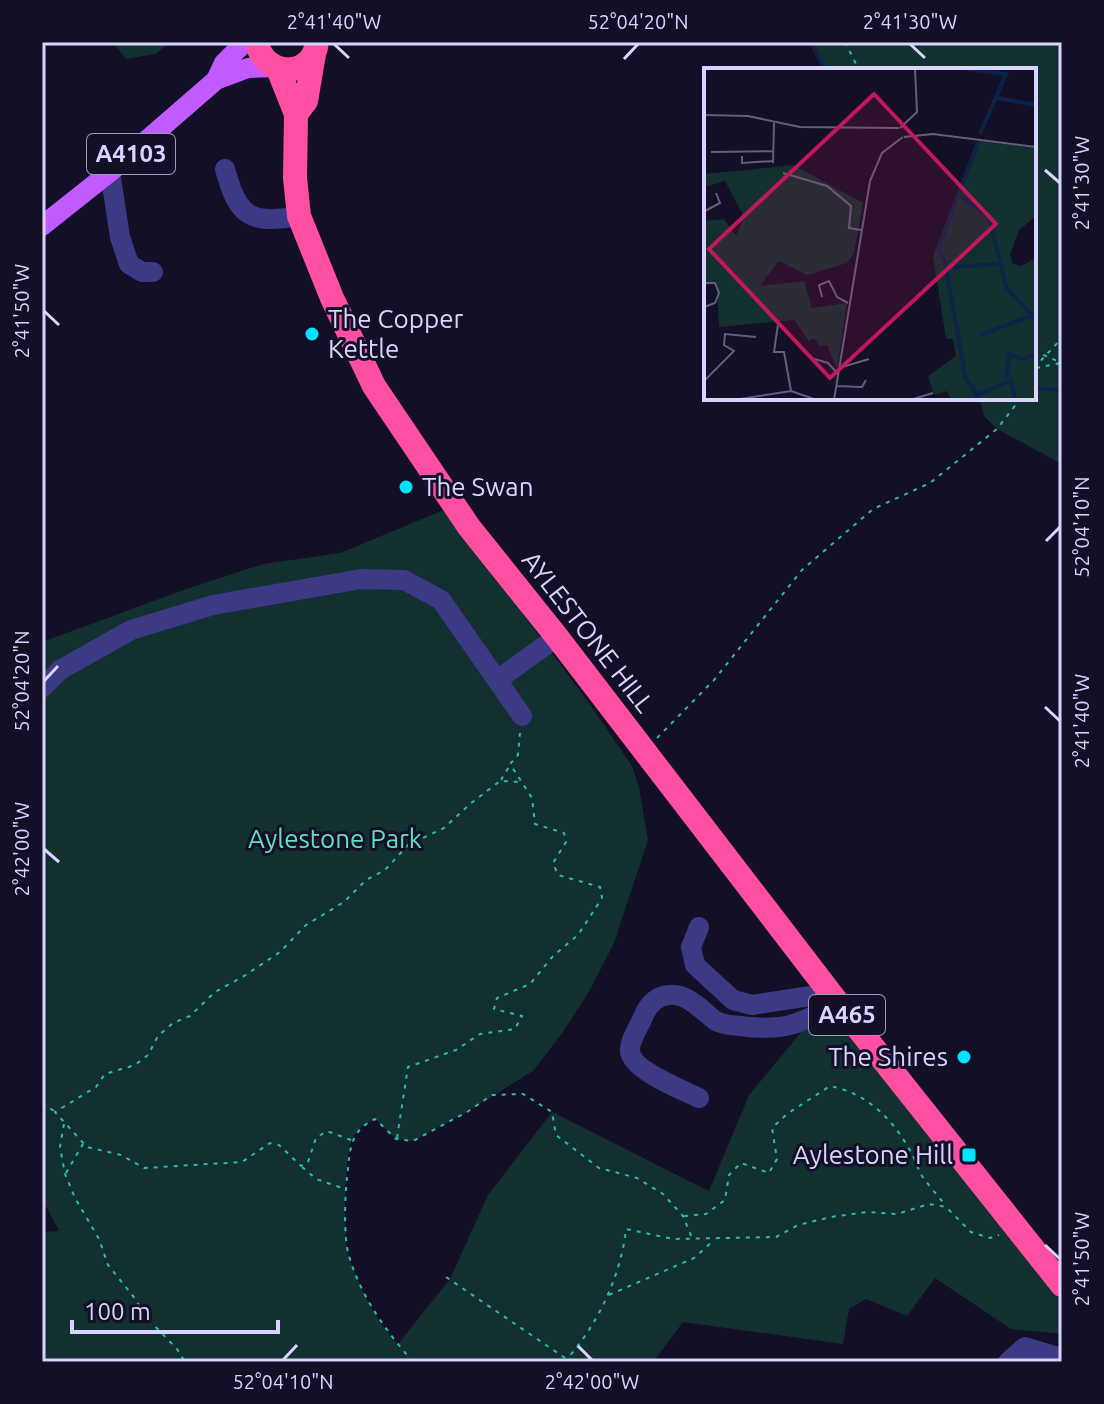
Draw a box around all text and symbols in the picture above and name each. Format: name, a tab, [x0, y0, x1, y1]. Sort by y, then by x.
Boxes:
text: 2°41'40"W	[287, 10, 381, 33]
text: 52°04'20"N	[587, 10, 689, 33]
text: 2°41'30"W	[863, 10, 957, 33]
inset map	[704, 68, 1036, 400]
road number: A4103	[87, 134, 175, 174]
text: 2°41'30"W	[1070, 136, 1093, 230]
text: 2°41'50"W	[10, 264, 33, 358]
place label: The Copper Kettle	[328, 304, 464, 363]
marker: The Copper Kettle	[303, 325, 321, 343]
place label: The Swan	[422, 472, 534, 501]
text: 52°04'10"N	[1070, 476, 1093, 578]
marker: The Swan	[397, 478, 415, 496]
street label: AYLESTONE HILL	[517, 546, 660, 718]
text: 52°04'20"N	[10, 630, 33, 732]
text: 2°41'40"W	[1070, 674, 1093, 768]
text: 2°42'00"W	[10, 802, 33, 896]
park label: Aylestone Park	[248, 824, 422, 853]
road number: A465	[809, 995, 885, 1035]
place label: The Shires	[828, 1042, 948, 1071]
marker: The Shires	[955, 1048, 973, 1066]
place label: Aylestone Hill	[793, 1140, 953, 1169]
marker: Aylestone Hill	[960, 1146, 978, 1164]
text: 2°41'50"W	[1070, 1212, 1093, 1306]
scale bar	[72, 1284, 278, 1334]
text: 100 m	[84, 1298, 151, 1325]
text: 52°04'10"N	[232, 1370, 334, 1393]
text: 2°42'00"W	[545, 1370, 639, 1393]

